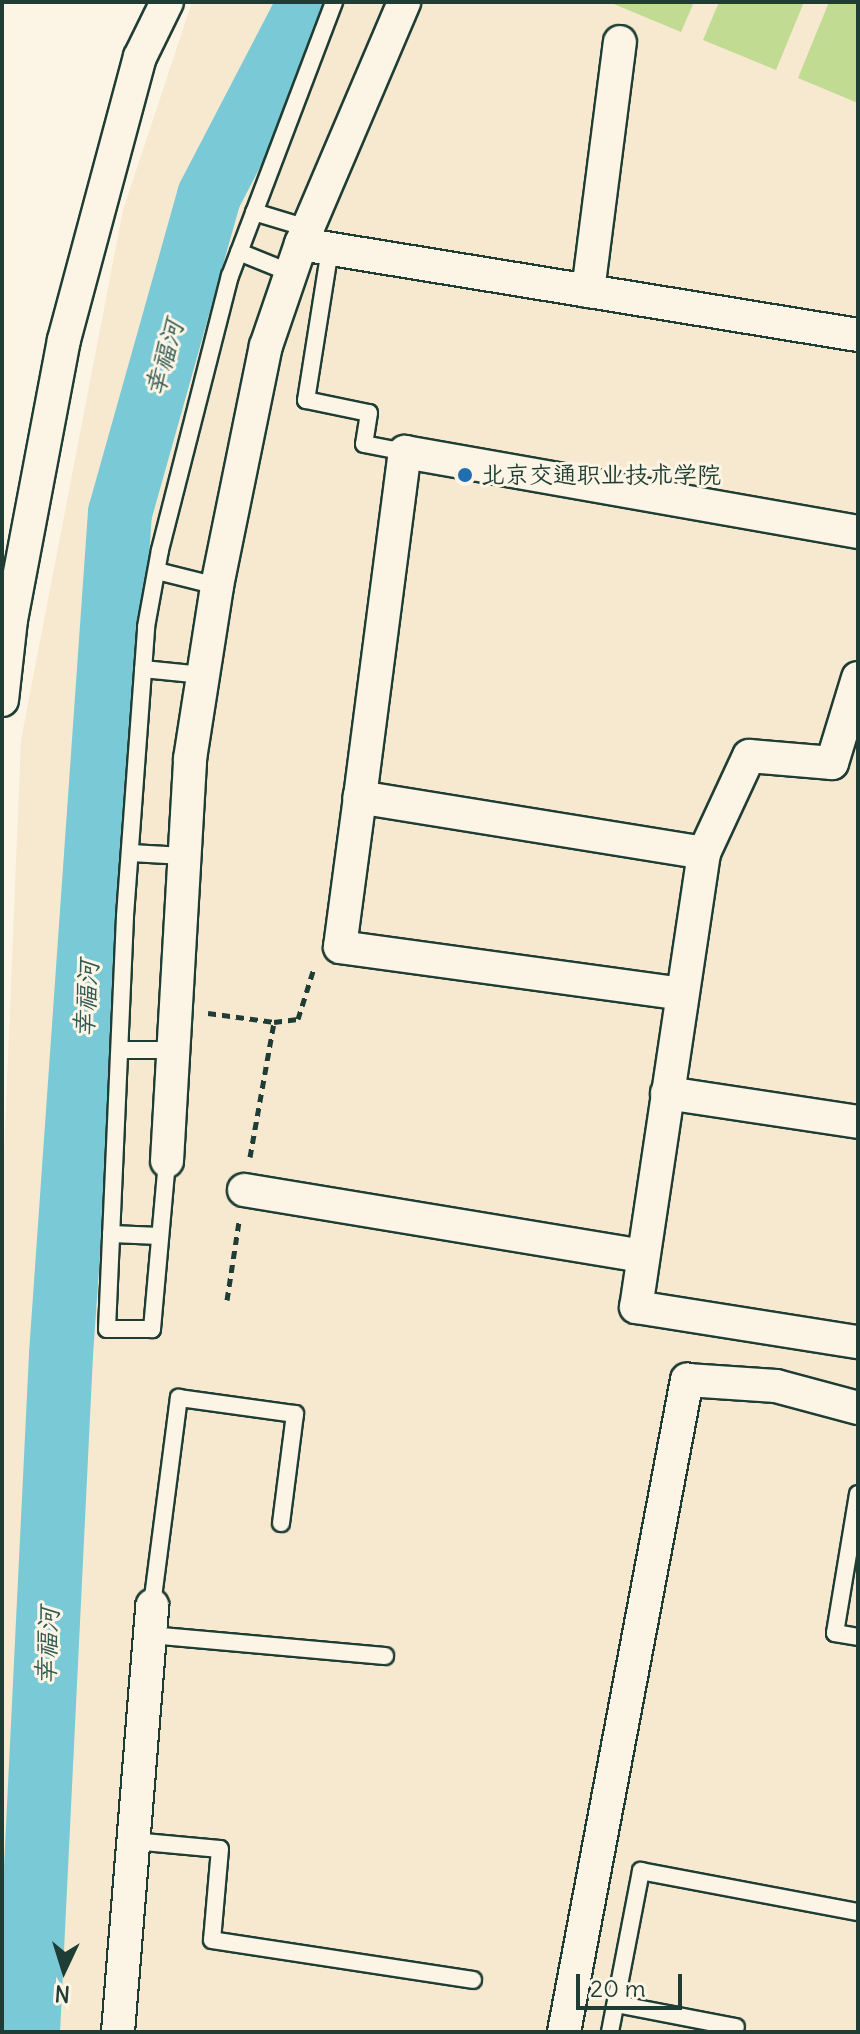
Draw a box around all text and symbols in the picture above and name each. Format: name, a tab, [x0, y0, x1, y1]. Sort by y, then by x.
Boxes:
water label: 幸福河	[138, 316, 190, 400]
place label: 北京交通职业技术学院	[481, 461, 721, 489]
marker: 北京交通职业技术学院	[456, 466, 474, 484]
water label: 幸福河	[68, 959, 104, 1039]
water label: 幸福河	[29, 1606, 65, 1686]
north arrow	[24, 1930, 104, 2010]
scale bar	[580, 1958, 686, 2008]
text: 20 m	[590, 1973, 646, 2003]
text: N	[54, 1979, 71, 2008]

